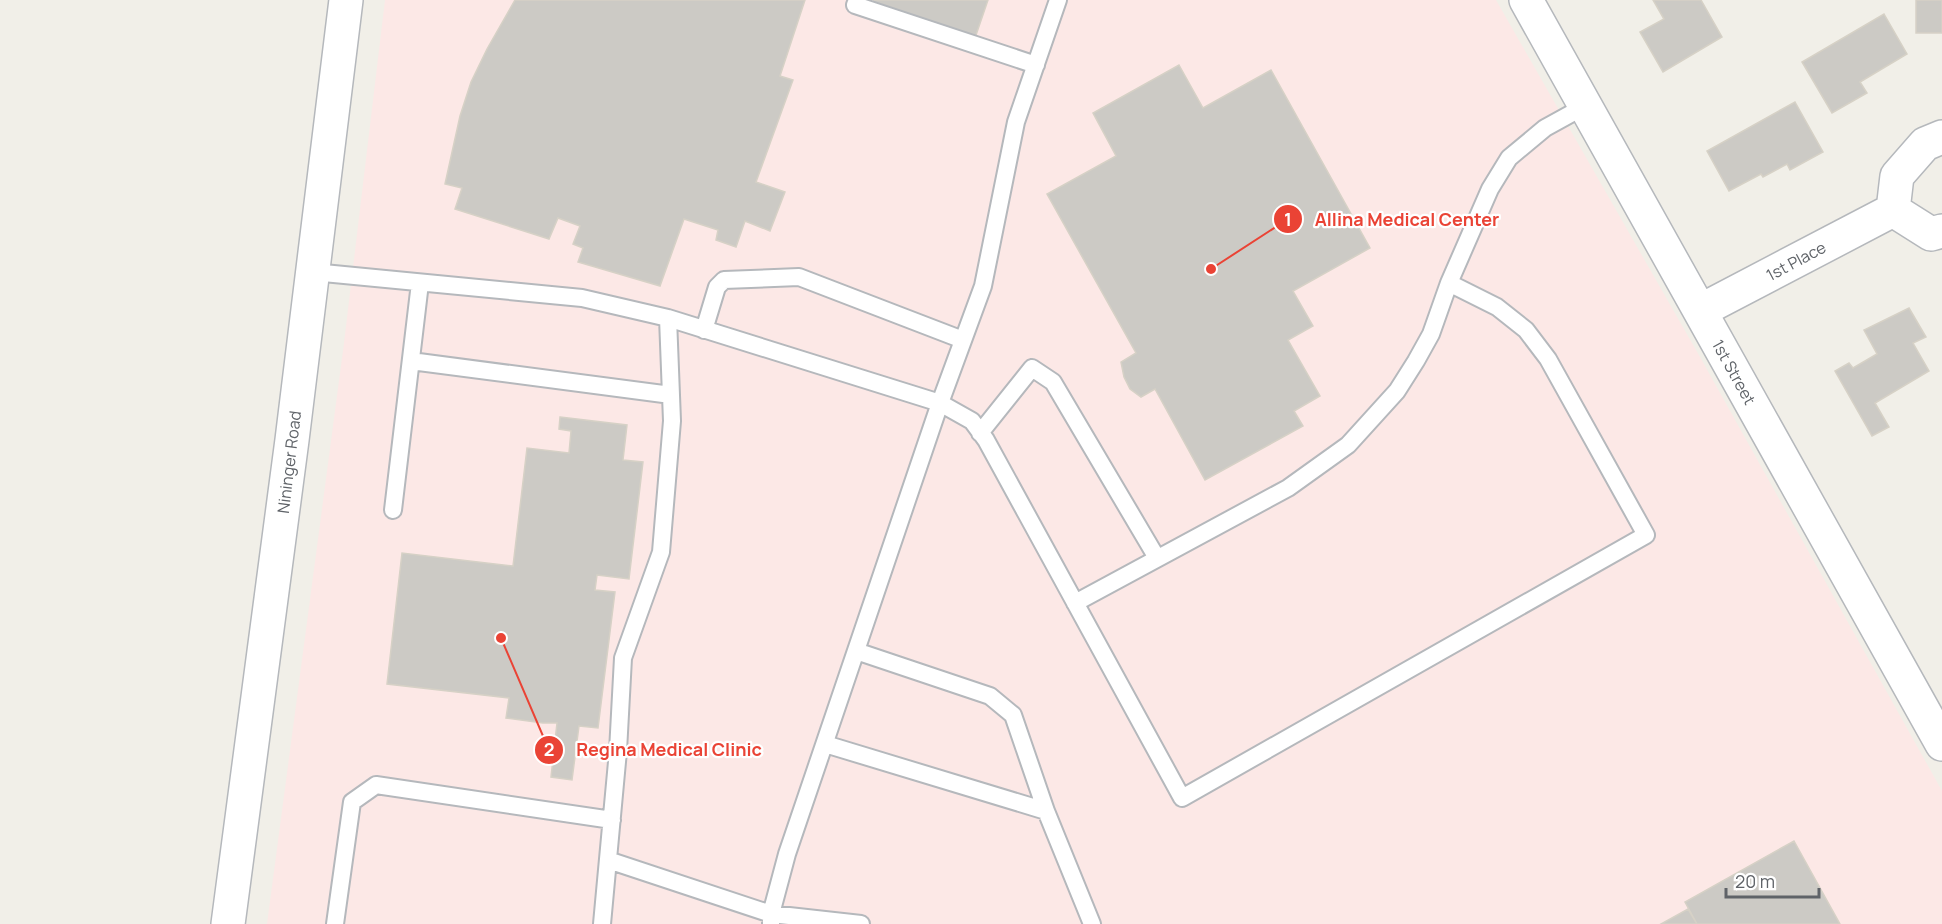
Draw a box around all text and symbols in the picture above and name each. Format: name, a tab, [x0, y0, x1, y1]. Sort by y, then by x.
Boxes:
callout: Allina Medical Center	[1273, 201, 1511, 237]
text: 1	[1284, 207, 1292, 231]
text: Allina Medical Center	[1315, 207, 1499, 231]
street label: 1st Place	[1762, 236, 1830, 286]
street label: 1st Street	[1707, 336, 1761, 408]
street label: Nininger Road	[272, 409, 306, 515]
callout: Regina Medical Clinic	[534, 732, 774, 768]
text: 2	[544, 737, 554, 761]
text: Regina Medical Clinic	[576, 737, 762, 761]
scale bar	[1726, 861, 1819, 899]
text: 20 m	[1735, 869, 1775, 893]

